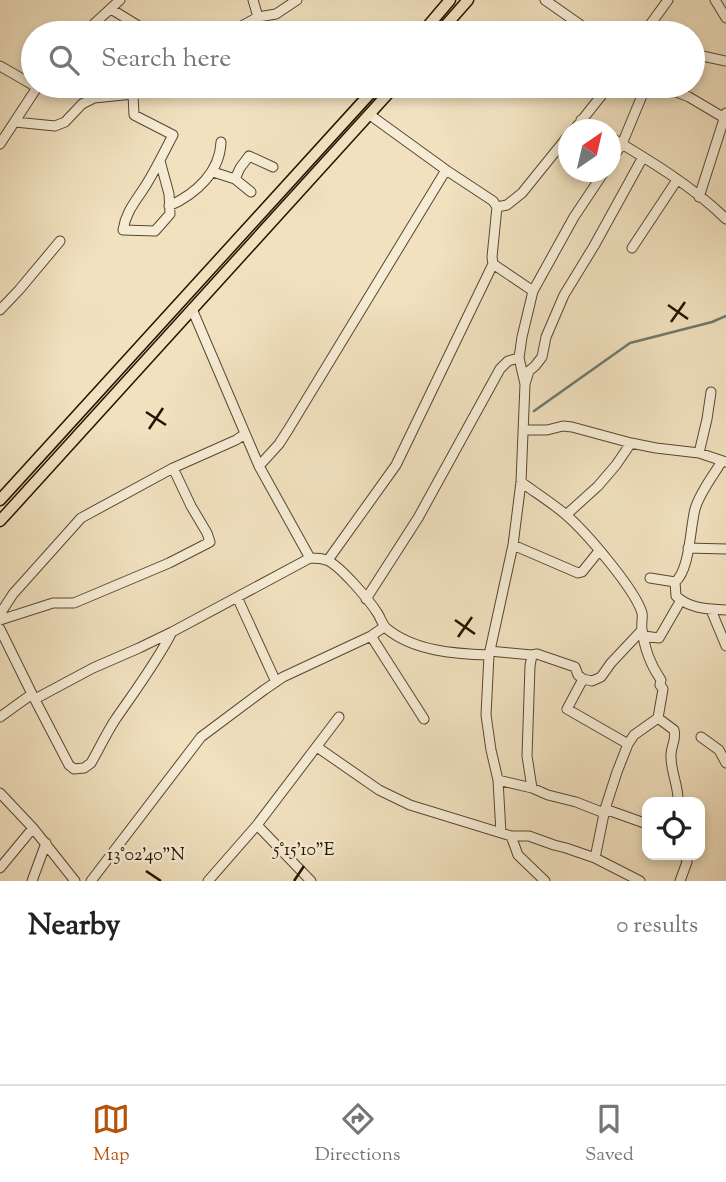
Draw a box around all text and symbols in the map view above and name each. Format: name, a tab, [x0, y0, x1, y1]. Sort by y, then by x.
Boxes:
search box	[21, 21, 705, 98]
icon: search	[45, 41, 83, 79]
text: Search here	[101, 41, 231, 78]
north arrow	[558, 119, 621, 182]
map controls	[642, 797, 705, 860]
button: locate	[642, 797, 705, 860]
text: 5°15'10"E	[272, 838, 335, 864]
text: 13°02'40"N	[107, 843, 185, 869]
text: Nearby	[28, 905, 120, 948]
text: 0 results	[616, 910, 698, 943]
tab: Map	[92, 1100, 130, 1169]
tab: Directions	[315, 1100, 400, 1169]
tab: Saved	[585, 1100, 634, 1169]

